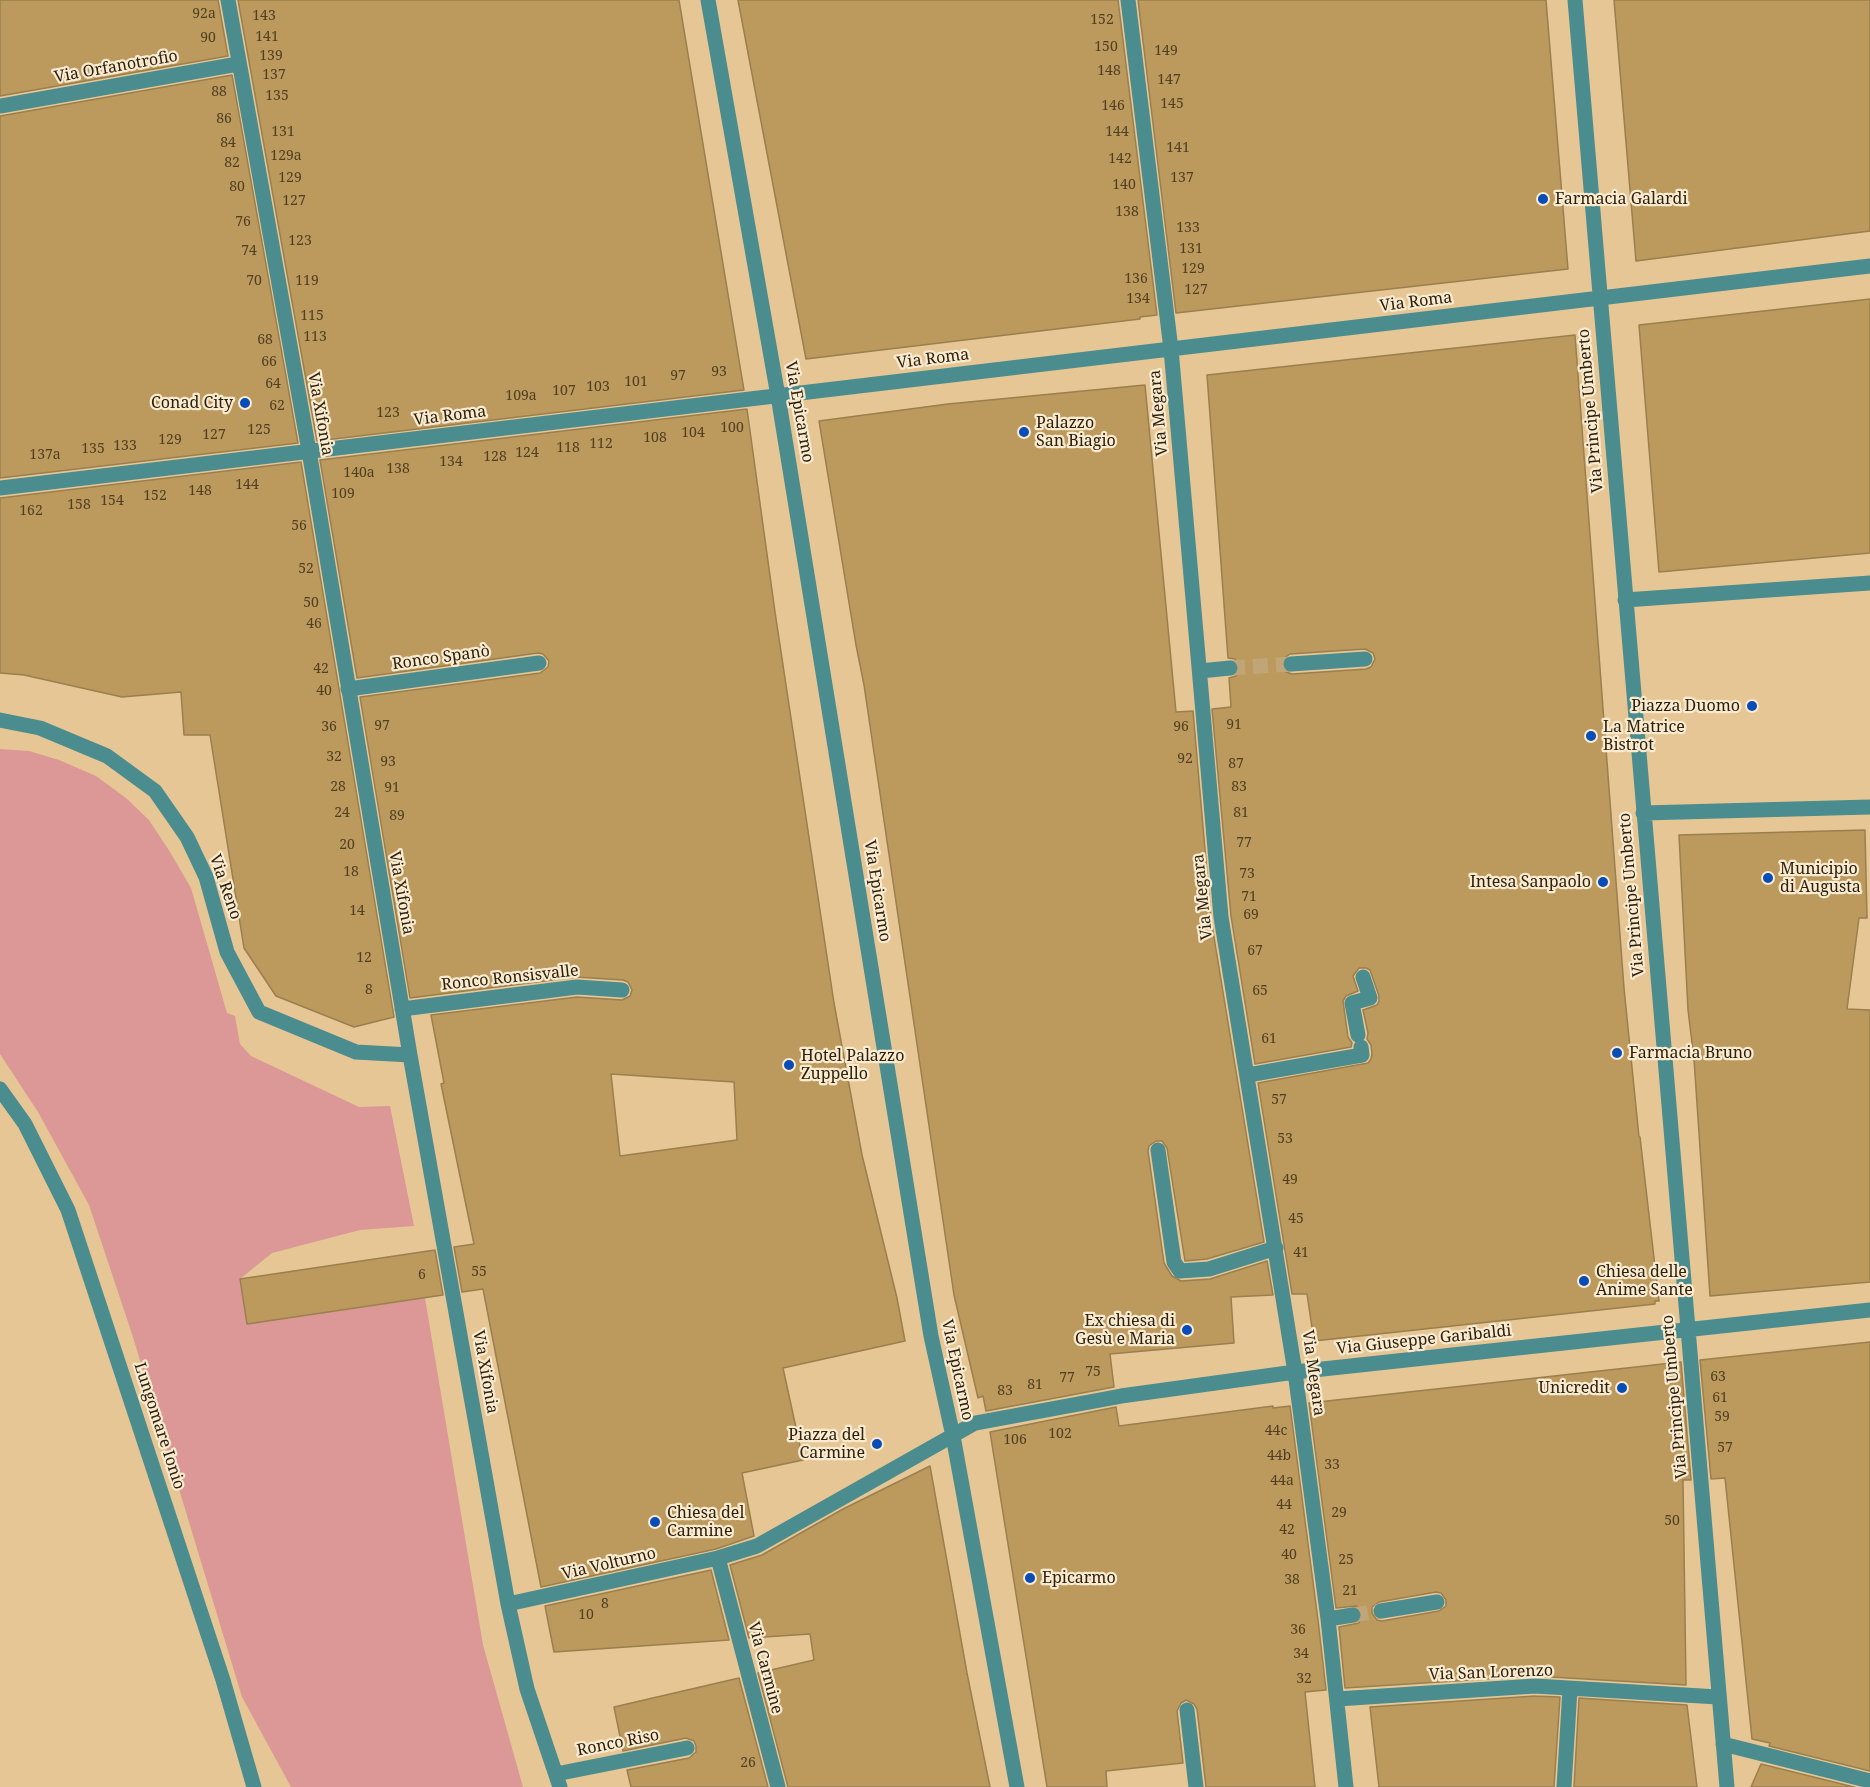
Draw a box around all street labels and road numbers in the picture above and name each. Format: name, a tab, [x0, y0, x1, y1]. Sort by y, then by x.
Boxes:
street label: Via Orfanotrofio	[53, 47, 179, 87]
street label: Via Roma	[1379, 288, 1453, 316]
street label: Via Principe Umberto	[1574, 328, 1608, 494]
street label: Via Roma	[896, 345, 970, 373]
street label: Via Epicarmo	[781, 360, 817, 464]
street label: Via Megara	[1146, 369, 1172, 457]
street label: Via Xifonia	[303, 371, 337, 457]
street label: Via Roma	[413, 402, 487, 430]
street label: Ronco Spanò	[391, 642, 491, 674]
street label: Via Principe Umberto	[1615, 812, 1649, 978]
street label: Via Epicarmo	[859, 839, 895, 943]
street label: Via Xifonia	[384, 850, 418, 936]
street label: Via Reno	[205, 852, 245, 922]
street label: Via Megara	[1189, 853, 1217, 941]
street label: Ronco Ronsisvalle	[441, 961, 579, 995]
street label: Via Principe Umberto	[1658, 1314, 1692, 1480]
street label: Via Epicarmo	[937, 1318, 977, 1422]
street label: Via Giuseppe Garibaldi	[1336, 1321, 1512, 1359]
street label: Via Xifonia	[468, 1329, 502, 1415]
street label: Via Megara	[1297, 1329, 1329, 1417]
street label: Lungomare Ionio	[129, 1360, 189, 1492]
street label: Via Volturno	[560, 1544, 658, 1584]
street label: Via Carmine	[743, 1620, 787, 1716]
street label: Via San Lorenzo	[1429, 1661, 1553, 1685]
street label: Ronco Riso	[575, 1726, 661, 1760]

